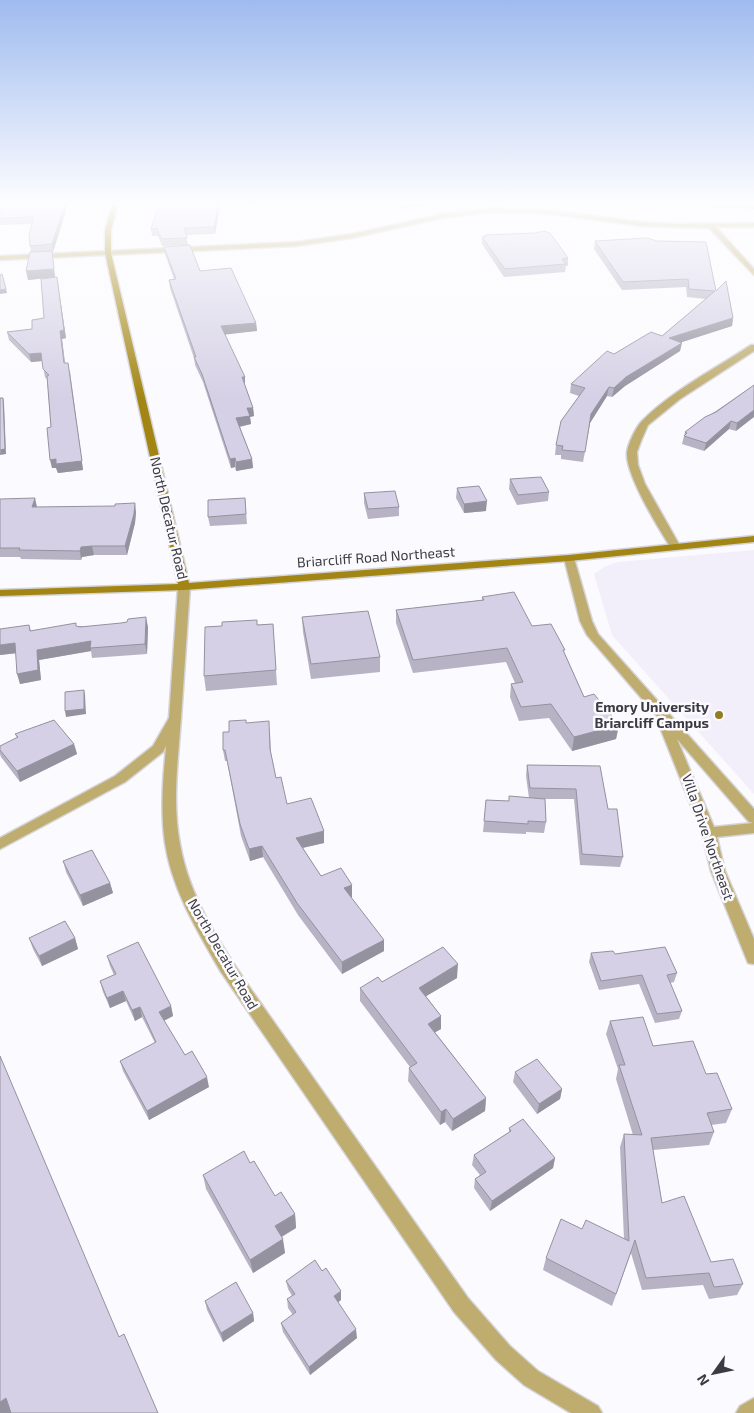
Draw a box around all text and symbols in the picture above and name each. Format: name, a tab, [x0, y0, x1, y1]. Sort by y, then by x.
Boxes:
street label: North Decatur Road	[147, 455, 192, 581]
street label: Briarcliff Road Northeast	[296, 542, 456, 571]
place label: Emory University Briarcliff Campus	[594, 698, 709, 731]
marker: Emory University Briarcliff Campus	[713, 709, 725, 721]
street label: Villa Drive Northeast	[679, 772, 738, 902]
street label: North Decatur Road	[185, 895, 262, 1012]
north arrow	[689, 1348, 739, 1398]
text: N	[693, 1371, 713, 1389]

